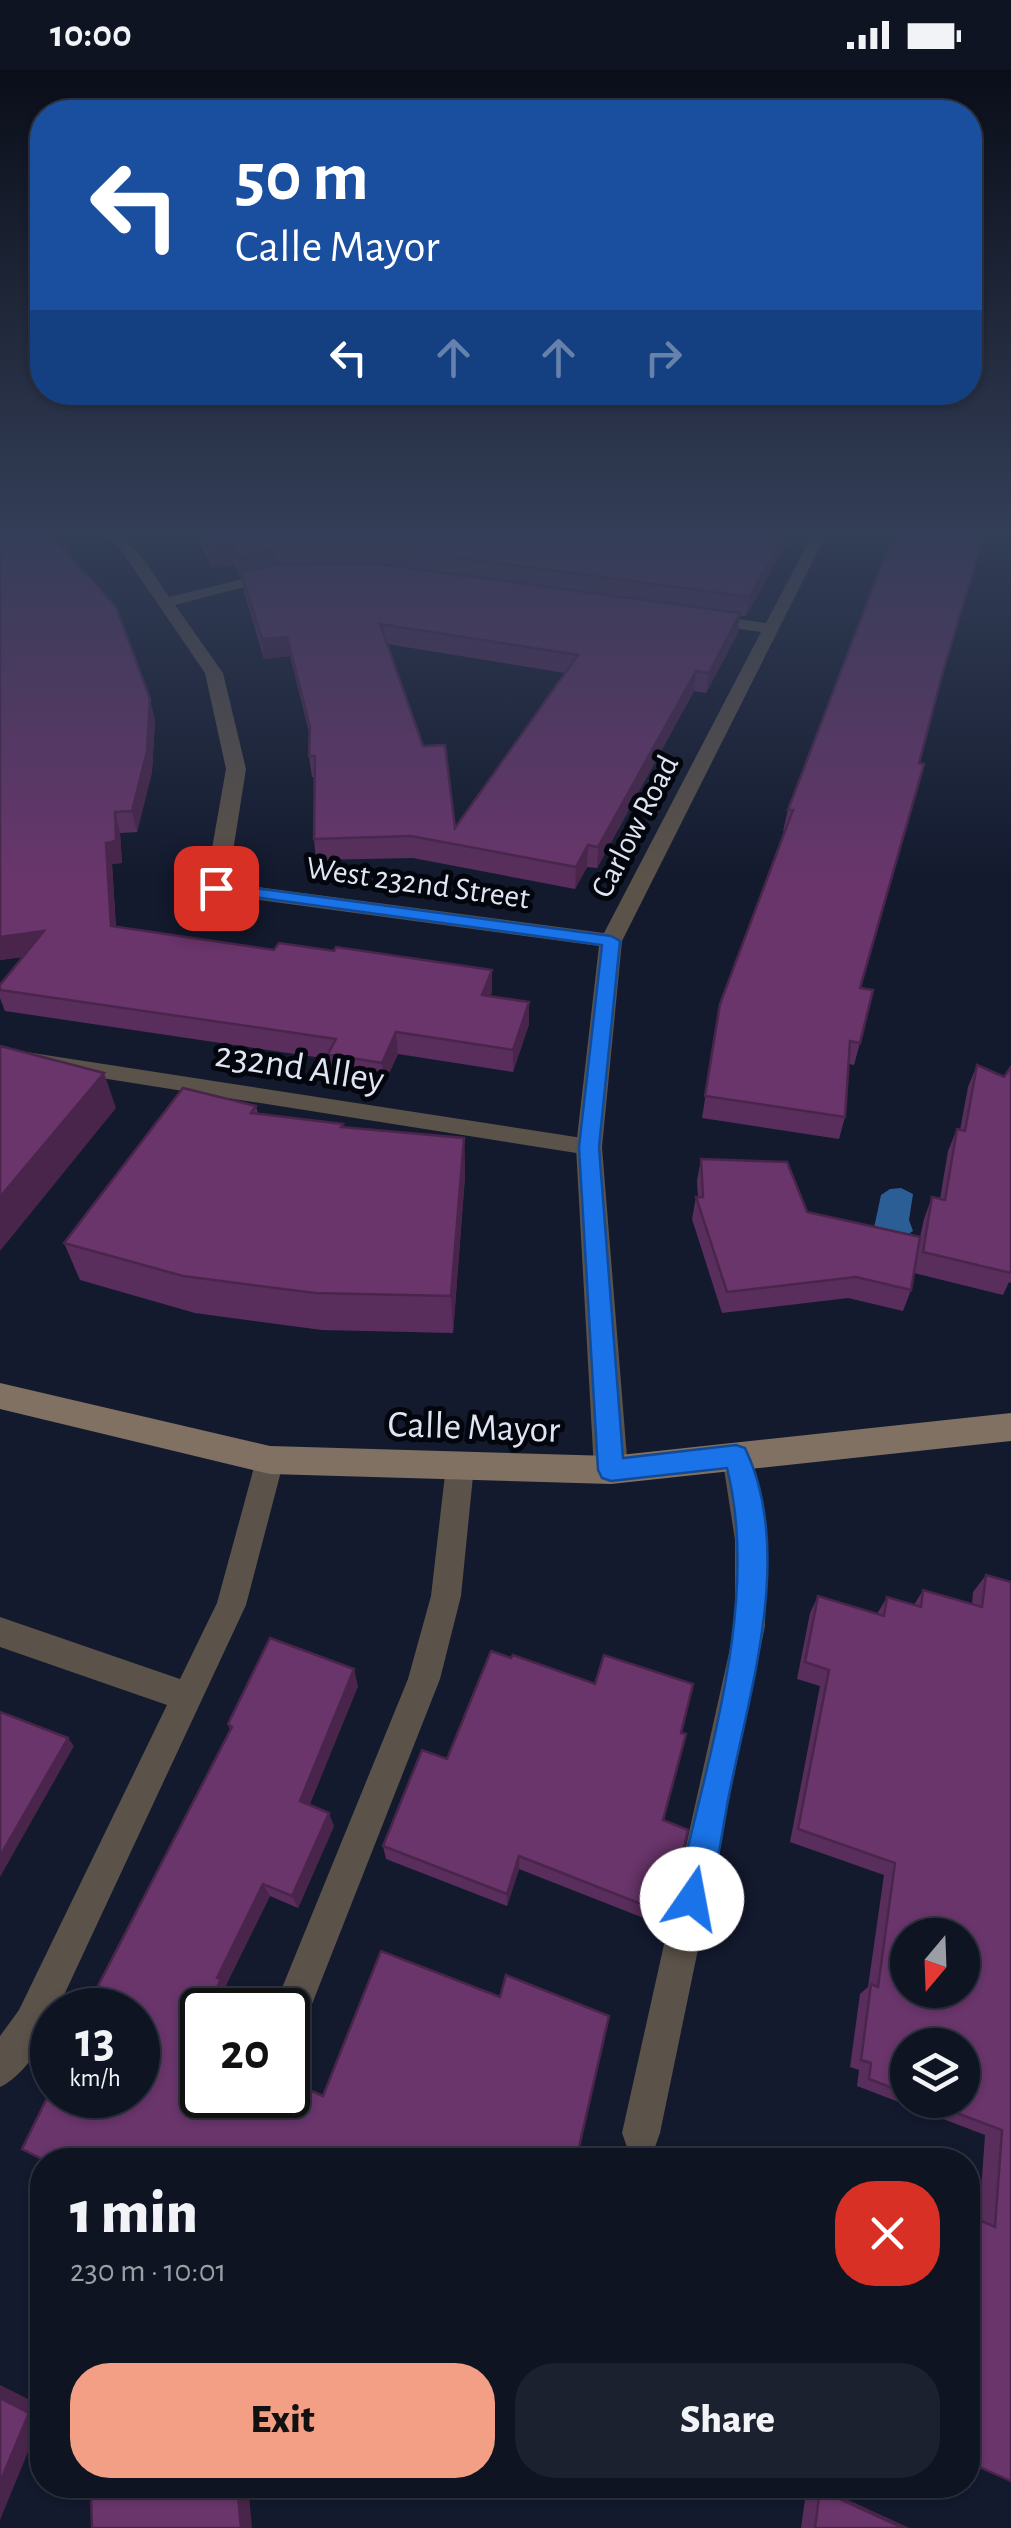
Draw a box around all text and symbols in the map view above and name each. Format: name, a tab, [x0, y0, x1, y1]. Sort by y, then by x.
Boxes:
text: 10:00	[50, 16, 132, 54]
icon: left	[70, 140, 200, 270]
text: 50 m	[235, 143, 369, 213]
text: Calle Mayor	[235, 225, 440, 270]
icon: left	[321, 330, 376, 385]
icon: ahead	[426, 330, 481, 385]
icon: ahead	[531, 330, 586, 385]
icon: right	[636, 330, 691, 385]
street label: Carlow Road	[585, 750, 684, 903]
pin	[174, 846, 259, 931]
street label: West 232nd Street	[304, 851, 532, 915]
icon: arrive	[189, 861, 244, 916]
street label: 232nd Alley	[213, 1036, 387, 1100]
street label: Calle Mayor	[387, 1406, 562, 1450]
position arrow	[640, 1847, 744, 1951]
north arrow	[890, 1918, 980, 2008]
map controls	[890, 1918, 980, 2118]
speed limit sign: 20	[180, 1988, 310, 2118]
text: 13	[75, 2016, 115, 2066]
button: layers	[890, 2028, 980, 2118]
text: km/h	[69, 2066, 121, 2091]
button: close	[835, 2181, 940, 2286]
text: 1 min	[70, 2184, 198, 2244]
text: 230 m · 10:01	[70, 2255, 227, 2287]
button: Exit	[70, 2363, 495, 2478]
button: Share	[515, 2363, 940, 2478]

